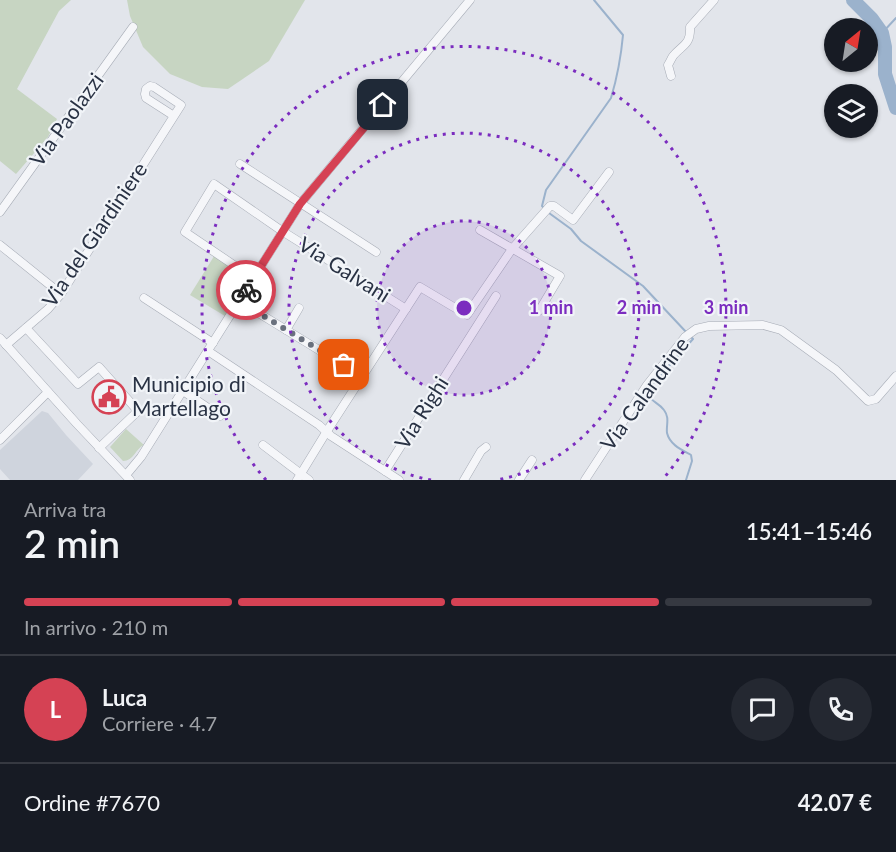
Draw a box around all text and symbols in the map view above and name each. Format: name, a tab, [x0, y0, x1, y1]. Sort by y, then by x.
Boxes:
north arrow	[824, 18, 878, 72]
map controls	[824, 18, 878, 138]
street label: Via Paolazzi	[24, 68, 108, 171]
pin	[357, 79, 408, 130]
button: layers	[824, 84, 878, 138]
icon: home	[366, 88, 399, 121]
street label: Via del Giardiniere	[36, 157, 151, 311]
street label: Via Galvani	[294, 231, 395, 307]
courier	[216, 260, 276, 320]
icon: bike	[230, 274, 263, 307]
text: 1 min	[529, 296, 573, 318]
text: 2 min	[617, 296, 661, 318]
text: 3 min	[704, 296, 748, 318]
centre of rings	[454, 298, 474, 318]
street label: Via Calandrine	[594, 332, 693, 455]
pin	[318, 339, 369, 390]
icon: bag	[327, 348, 360, 381]
place label: Municipio di Martellago	[132, 371, 246, 420]
street label: Via Righi	[389, 371, 453, 453]
public building icon: Municipio di Martellago	[91, 379, 127, 415]
text: Arriva tra	[24, 497, 106, 521]
text: 15:41–15:46	[746, 518, 872, 545]
text: 2 min	[24, 520, 120, 566]
text: In arrivo · 210 m	[24, 615, 168, 639]
button: chat	[731, 678, 794, 741]
button: phone	[809, 678, 872, 741]
text: Luca	[102, 684, 147, 711]
text: L	[50, 696, 61, 723]
text: Corriere · 4.7	[102, 711, 217, 735]
text: Ordine #7670	[24, 789, 160, 816]
text: 42.07 €	[798, 789, 872, 816]

